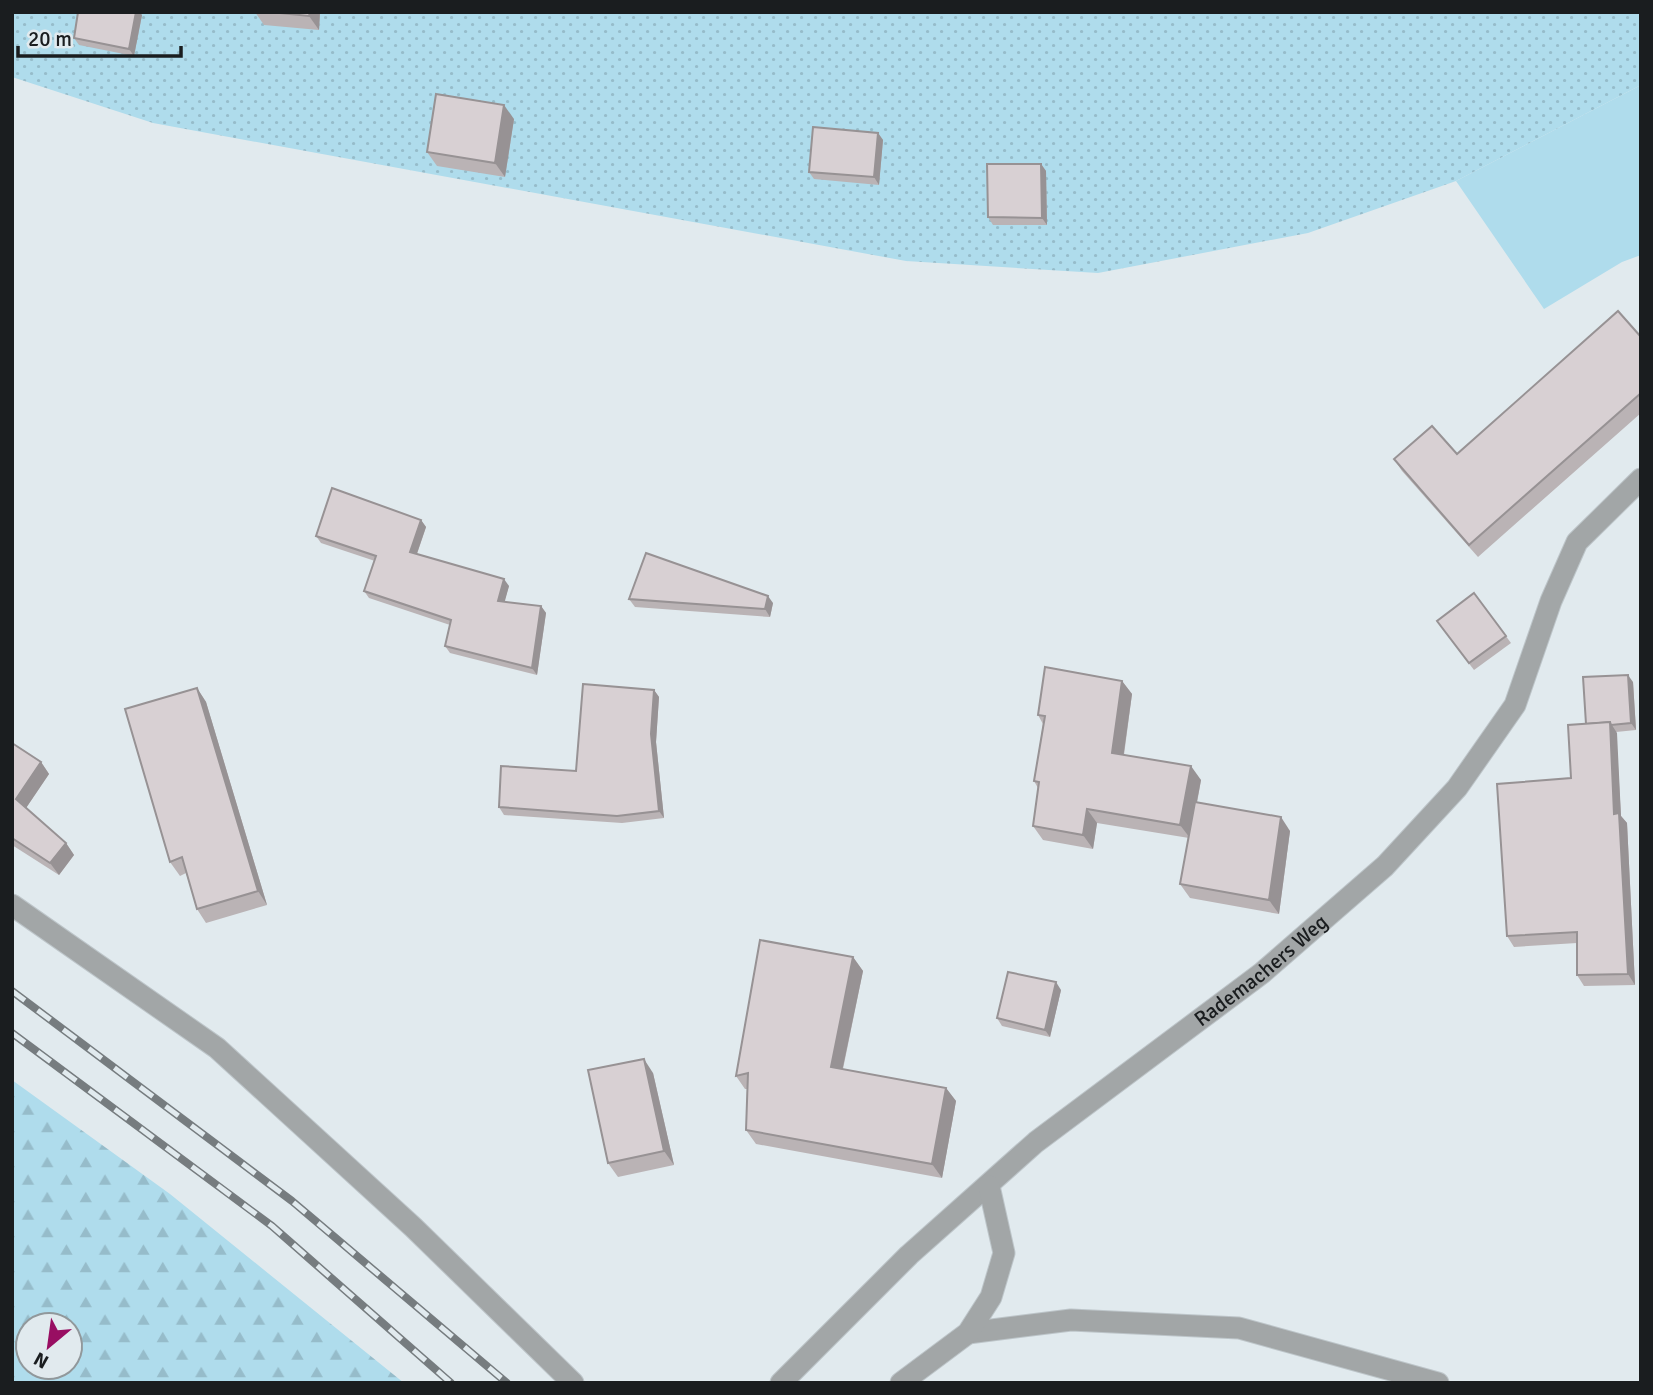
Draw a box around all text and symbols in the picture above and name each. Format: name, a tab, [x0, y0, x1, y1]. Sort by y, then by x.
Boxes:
scale bar	[18, 14, 180, 58]
text: 20 m	[28, 26, 72, 52]
street label: Rademachers Weg	[1189, 909, 1333, 1032]
north arrow	[14, 1311, 84, 1381]
text: N	[30, 1346, 53, 1374]

